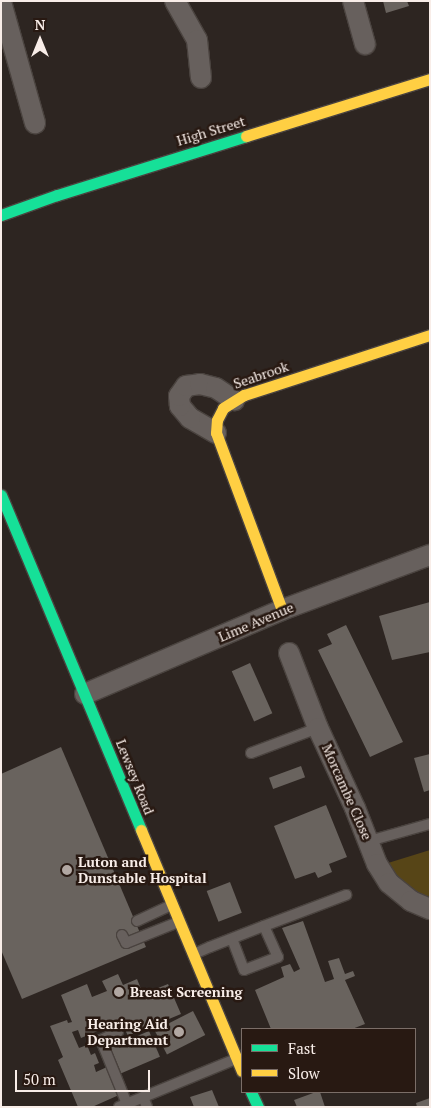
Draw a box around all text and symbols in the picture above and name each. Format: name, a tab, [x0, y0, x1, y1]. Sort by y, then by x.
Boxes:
north arrow	[15, 15, 65, 65]
text: N	[35, 15, 45, 34]
street label: High Street	[175, 113, 247, 149]
street label: Seabrook	[231, 358, 291, 392]
street label: Lime Avenue	[216, 599, 296, 645]
street label: Lewsey Road	[112, 737, 158, 817]
street label: Morcambe Close	[318, 741, 376, 843]
place label: Luton and Dunstable Hospital	[78, 854, 207, 886]
marker: Luton and Dunstable Hospital	[60, 863, 74, 877]
place label: Breast Screening	[130, 984, 242, 1000]
marker: Breast Screening	[112, 985, 126, 999]
place label: Hearing Aid Department	[87, 1016, 168, 1048]
marker: Hearing Aid Department	[172, 1025, 186, 1039]
legend	[241, 1028, 416, 1093]
text: Fast	[288, 1038, 316, 1058]
scale bar	[18, 1060, 152, 1092]
text: Slow	[288, 1063, 320, 1083]
text: 50 m	[23, 1069, 56, 1089]

